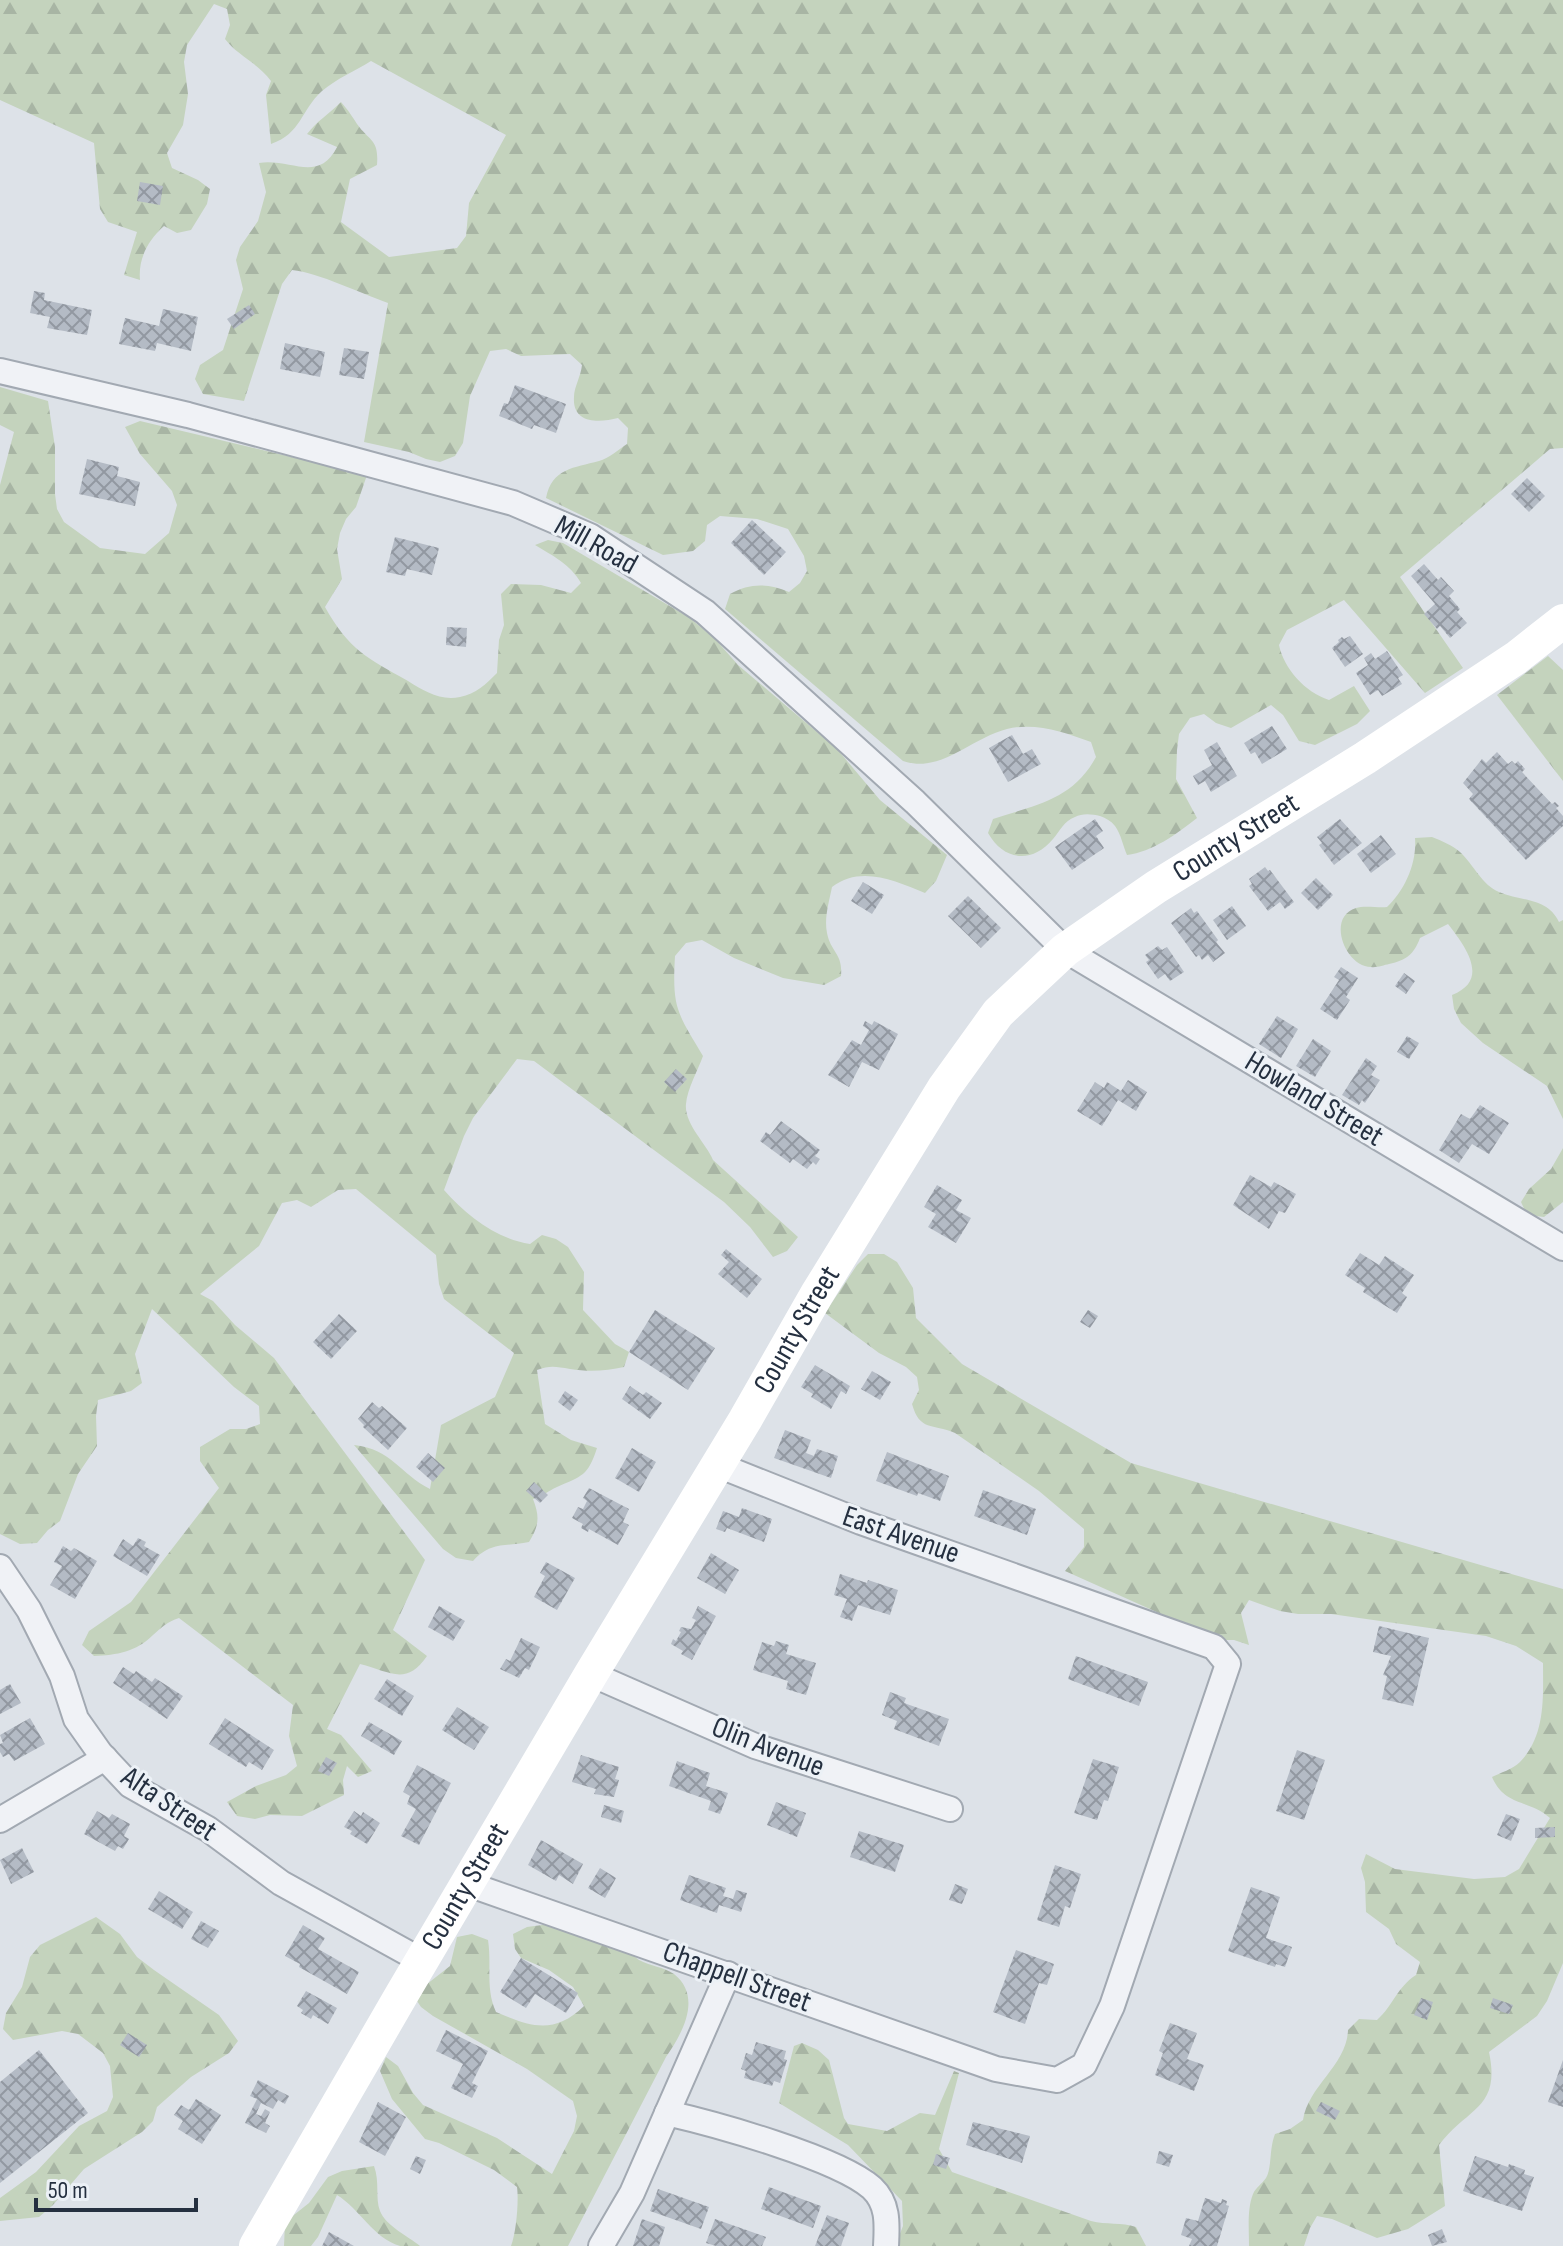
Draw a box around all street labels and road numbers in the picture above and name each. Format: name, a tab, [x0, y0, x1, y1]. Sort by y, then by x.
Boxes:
street label: Mill Road	[548, 508, 644, 582]
street label: County Street	[1166, 785, 1305, 890]
street label: Howland Street	[1238, 1044, 1390, 1154]
street label: County Street	[746, 1259, 848, 1400]
street label: East Avenue	[838, 1498, 964, 1572]
street label: Olin Avenue	[707, 1709, 829, 1785]
street label: Alta Street	[114, 1758, 224, 1849]
street label: County Street	[414, 1817, 517, 1957]
street label: Chappell Street	[658, 1934, 816, 2020]

